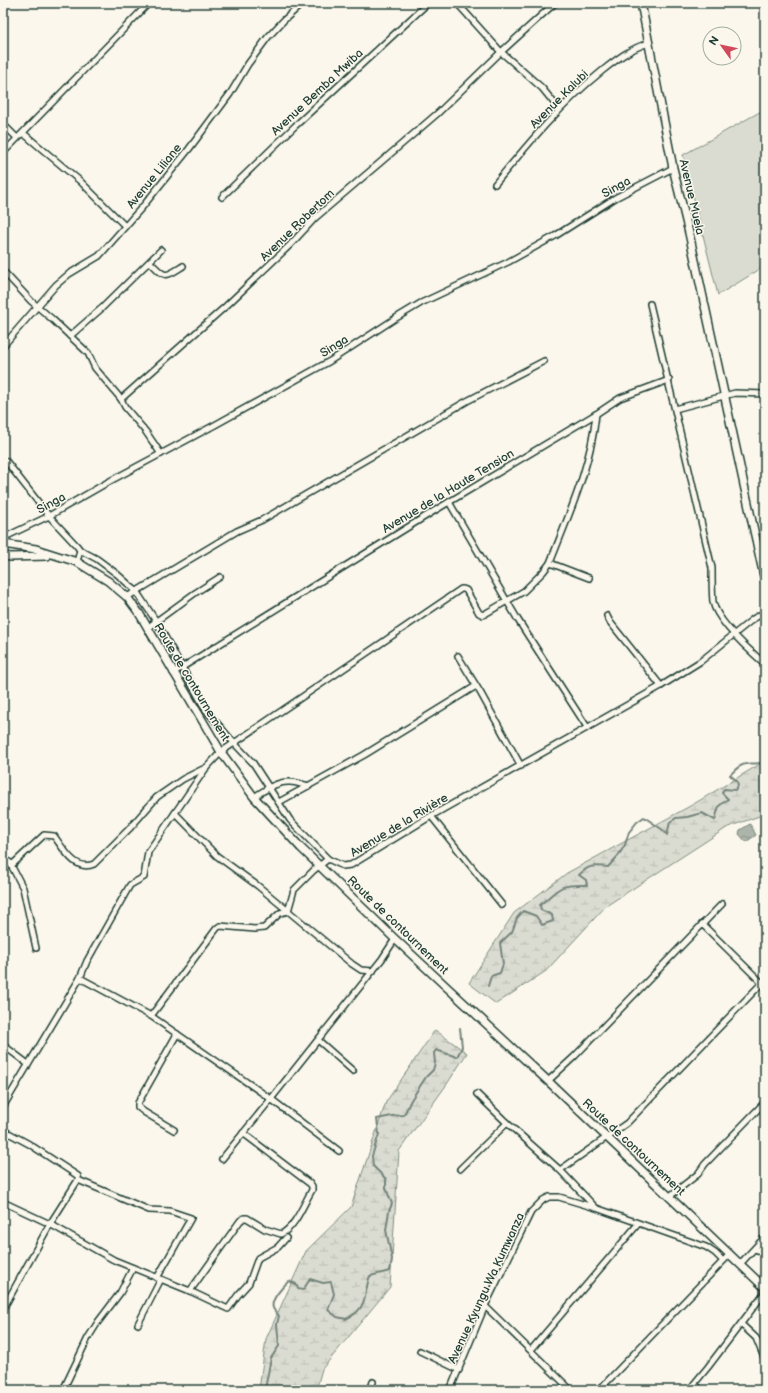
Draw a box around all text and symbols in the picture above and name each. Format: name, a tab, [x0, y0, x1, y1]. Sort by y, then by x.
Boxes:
north arrow	[702, 26, 742, 66]
text: N	[706, 34, 722, 48]
street label: Avenue Bemba Mwiba	[268, 46, 367, 139]
street label: Avenue Kalubi	[527, 67, 592, 132]
street label: Avenue Liliane	[124, 141, 185, 212]
street label: Avenue Muela	[676, 158, 708, 237]
street label: Singa	[599, 173, 633, 201]
street label: Avenue Robertom	[257, 186, 338, 265]
street label: Singa	[317, 332, 351, 361]
street label: Avenue de la Haute Tension	[380, 446, 517, 537]
street label: Singa	[34, 489, 68, 517]
street label: Route de contournement	[150, 620, 233, 744]
street label: Avenue de la Rivière	[348, 790, 451, 861]
street label: Route de contournement	[344, 873, 452, 978]
street label: Route de contournement	[579, 1096, 688, 1199]
street label: Avenue Kyungu Wa Kumwanza	[445, 1210, 528, 1366]

